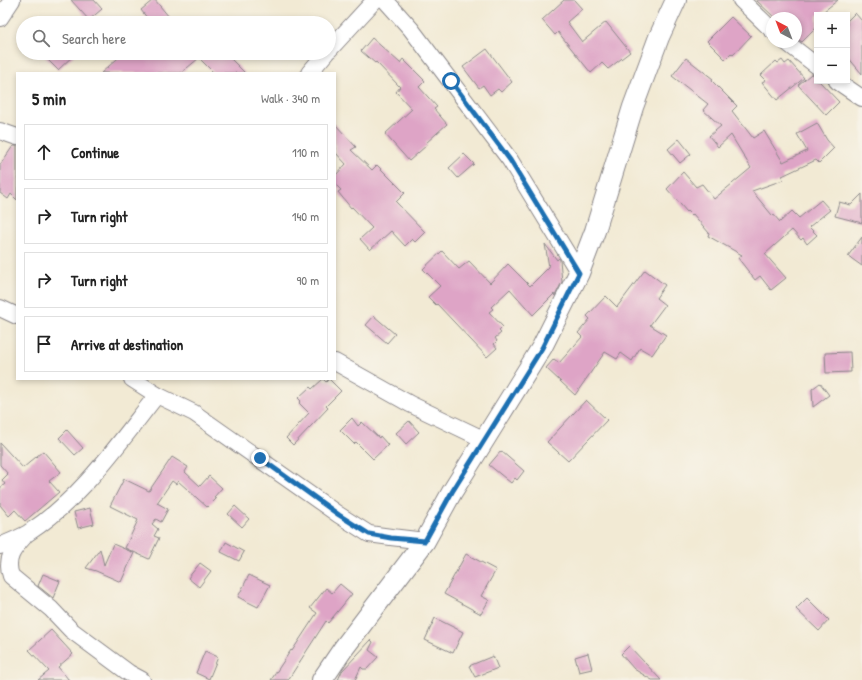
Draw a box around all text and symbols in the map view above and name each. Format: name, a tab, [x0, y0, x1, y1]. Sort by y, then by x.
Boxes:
north arrow	[766, 12, 802, 48]
map controls	[814, 12, 850, 84]
button: +	[814, 12, 850, 48]
search box	[16, 16, 336, 60]
icon: search	[30, 27, 52, 49]
text: Search here	[62, 28, 126, 49]
button: −	[814, 48, 850, 84]
route start	[442, 72, 460, 90]
text: 5 min	[32, 87, 66, 110]
text: Walk · 340 m	[261, 89, 320, 107]
icon: ahead	[33, 141, 55, 163]
text: Continue	[71, 142, 119, 163]
text: 110 m	[292, 143, 319, 161]
icon: right	[33, 205, 55, 227]
text: Turn right	[71, 206, 127, 227]
text: 140 m	[292, 207, 319, 225]
icon: right	[33, 269, 55, 291]
text: Turn right	[71, 270, 127, 291]
text: 90 m	[297, 271, 319, 289]
icon: arrive	[33, 333, 55, 355]
text: Arrive at destination	[71, 334, 183, 355]
route end	[251, 449, 269, 467]

